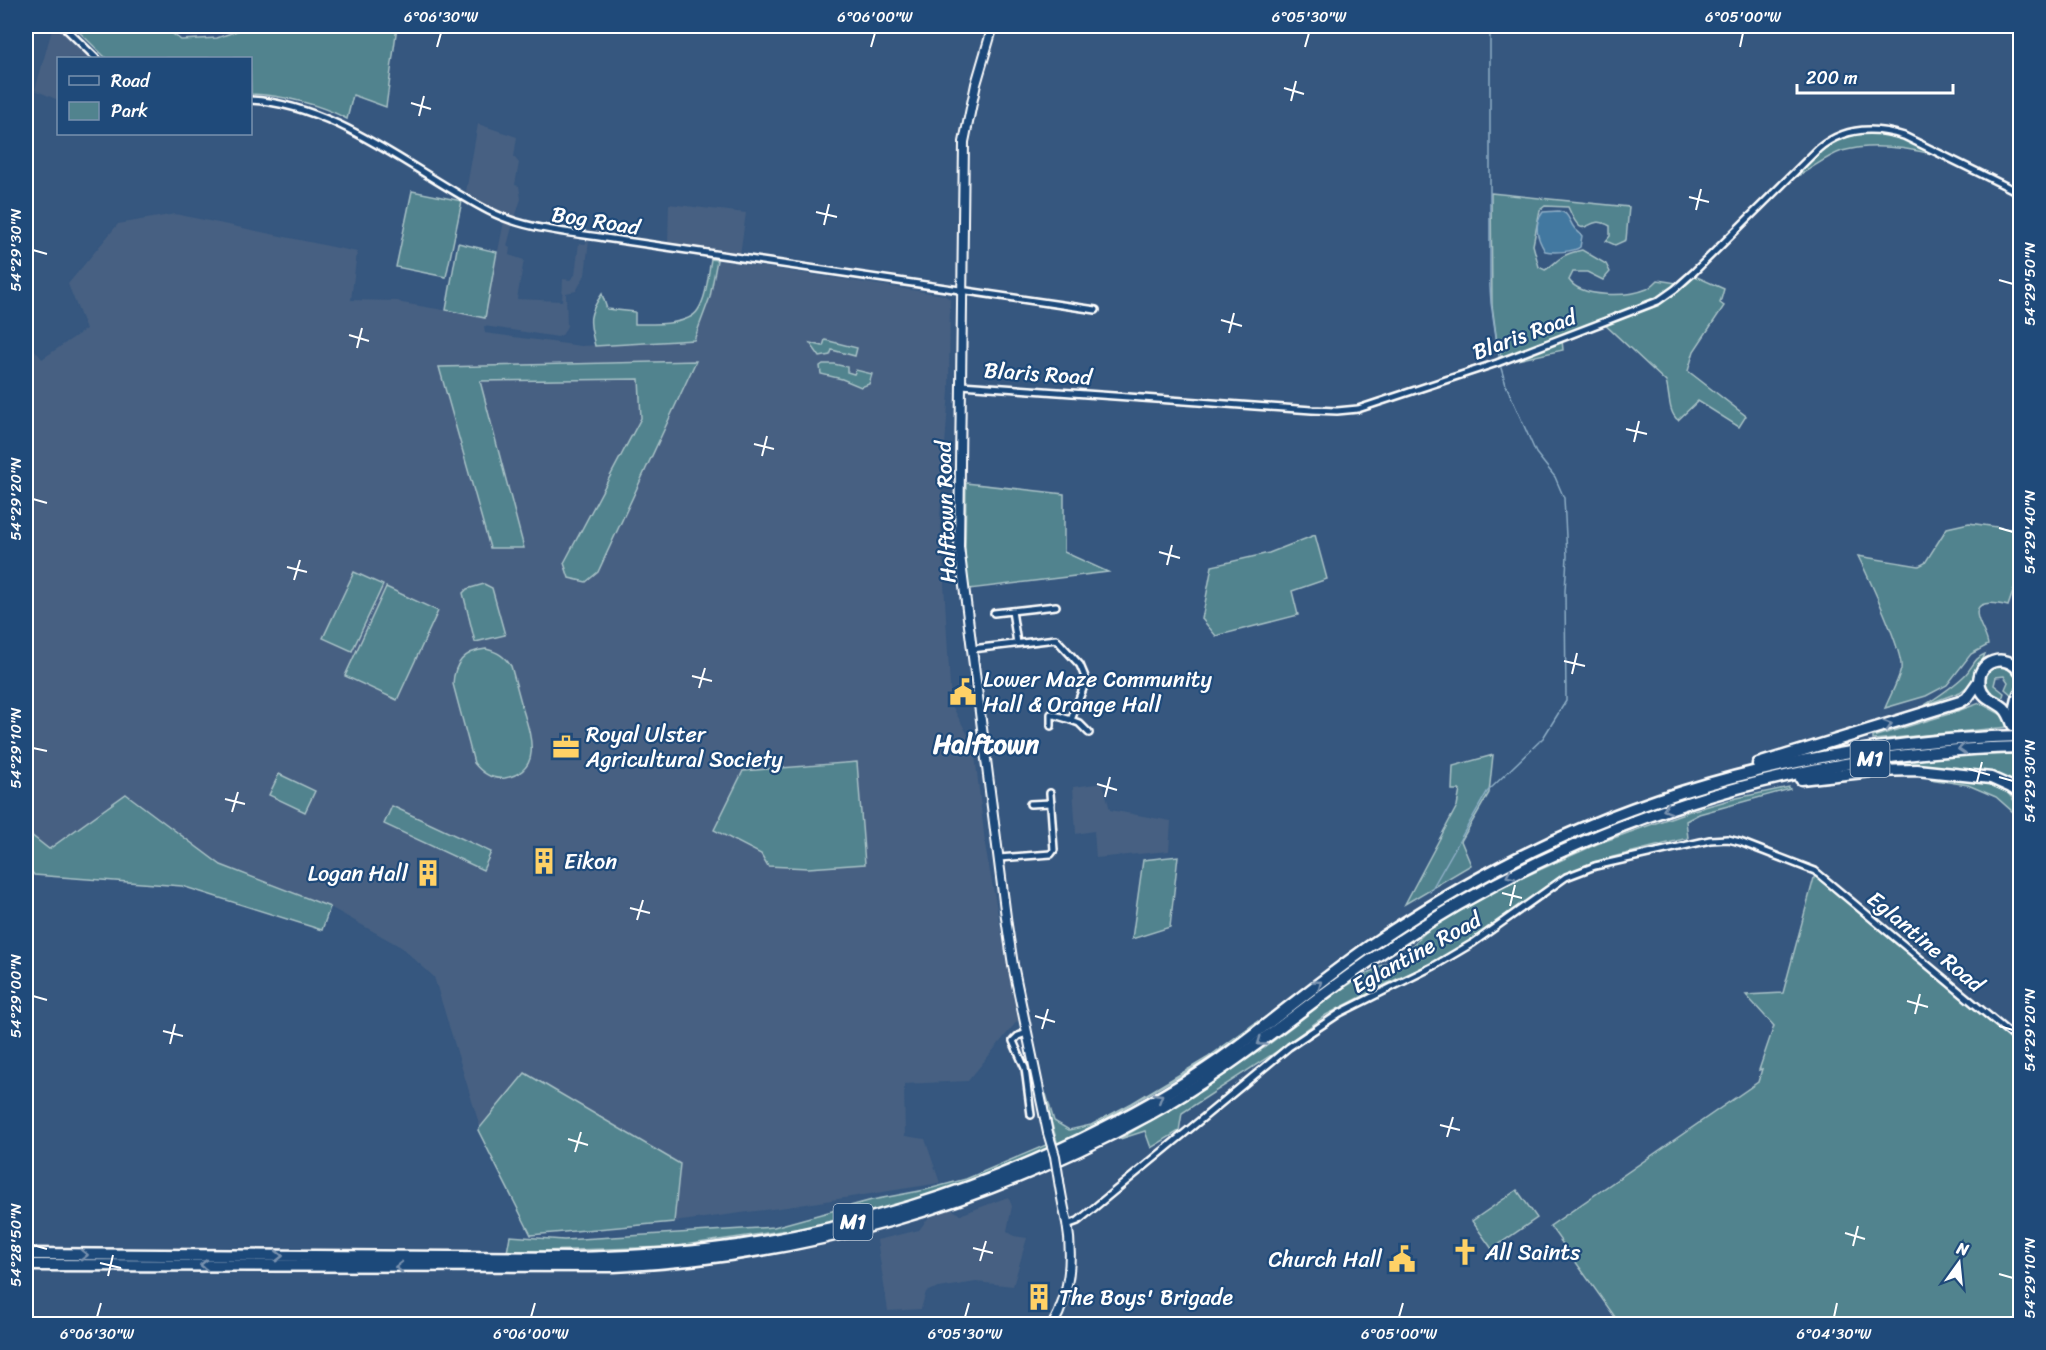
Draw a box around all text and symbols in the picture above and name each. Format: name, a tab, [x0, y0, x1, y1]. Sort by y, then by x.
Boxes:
text: 6°06'30"W	[404, 4, 478, 30]
text: 6°06'00"W	[837, 4, 913, 30]
text: 6°05'30"W	[1272, 4, 1347, 30]
text: 6°05'00"W	[1705, 4, 1781, 30]
legend	[57, 57, 252, 135]
scale bar	[1797, 57, 1953, 95]
text: 200 m	[1806, 62, 1858, 94]
text: Road	[111, 65, 151, 97]
text: Park	[111, 95, 148, 127]
street label: Bog Road	[549, 194, 644, 247]
text: 54°29'30"N	[3, 208, 29, 291]
text: 54°29'50"N	[2017, 242, 2043, 326]
street label: Blaris Road	[1467, 297, 1583, 371]
street label: Blaris Road	[983, 350, 1095, 397]
street label: Halftown Road	[923, 439, 967, 584]
text: 54°29'20"N	[3, 457, 29, 541]
text: 54°29'40"N	[2017, 489, 2043, 574]
place label: Lower Maze Community Hall & Orange Hall	[983, 660, 1212, 724]
public building icon: Lower Maze Community Hall & Orange Hall	[948, 677, 978, 707]
text: 54°29'10"N	[3, 707, 29, 788]
place label: Royal Ulster Agricultural Society	[585, 715, 783, 779]
one-way arrow	[1882, 720, 1893, 732]
district label: Halftown	[933, 721, 1040, 767]
office icon: Royal Ulster Agricultural Society	[551, 732, 581, 762]
text: 54°29'30"N	[2017, 739, 2043, 822]
road number: M1	[1850, 741, 1890, 777]
one-way arrow	[1958, 742, 1967, 755]
one-way arrow	[1662, 802, 1673, 815]
place label: Eikon	[564, 842, 617, 881]
building icon: Eikon	[529, 846, 559, 876]
place label: Logan Hall	[308, 854, 409, 893]
building icon: Logan Hall	[413, 858, 443, 888]
one-way arrow	[1505, 868, 1516, 880]
street label: Eglantine Road	[1858, 880, 1994, 1003]
street label: Eglantine Road	[1344, 900, 1490, 1004]
text: 54°29'00"N	[3, 953, 29, 1038]
one-way arrow	[1312, 981, 1323, 992]
text: 54°29'20"N	[2017, 988, 2043, 1072]
one-way arrow	[1256, 1035, 1267, 1046]
one-way arrow	[1153, 1092, 1163, 1104]
text: 54°28'50"N	[3, 1203, 29, 1287]
road number: M1	[834, 1204, 872, 1240]
place label: All Saints	[1484, 1233, 1581, 1272]
north arrow	[1929, 1233, 1989, 1293]
text: N	[1953, 1233, 1973, 1265]
church icon: All Saints	[1450, 1237, 1480, 1267]
text: 54°29'10"N	[2017, 1237, 2043, 1318]
place label: Church Hall	[1269, 1240, 1383, 1279]
public building icon: Church Hall	[1387, 1244, 1417, 1274]
one-way arrow	[79, 1249, 88, 1261]
one-way arrow	[274, 1250, 283, 1262]
one-way arrow	[200, 1259, 209, 1271]
one-way arrow	[395, 1261, 404, 1273]
place label: The Boys' Brigade	[1059, 1278, 1233, 1317]
building icon: The Boys' Brigade	[1024, 1282, 1054, 1312]
text: 6°06'30"W	[60, 1321, 134, 1347]
text: 6°06'00"W	[493, 1321, 569, 1347]
text: 6°05'30"W	[928, 1321, 1003, 1347]
text: 6°05'00"W	[1361, 1321, 1437, 1347]
text: 6°04'30"W	[1797, 1321, 1872, 1347]

